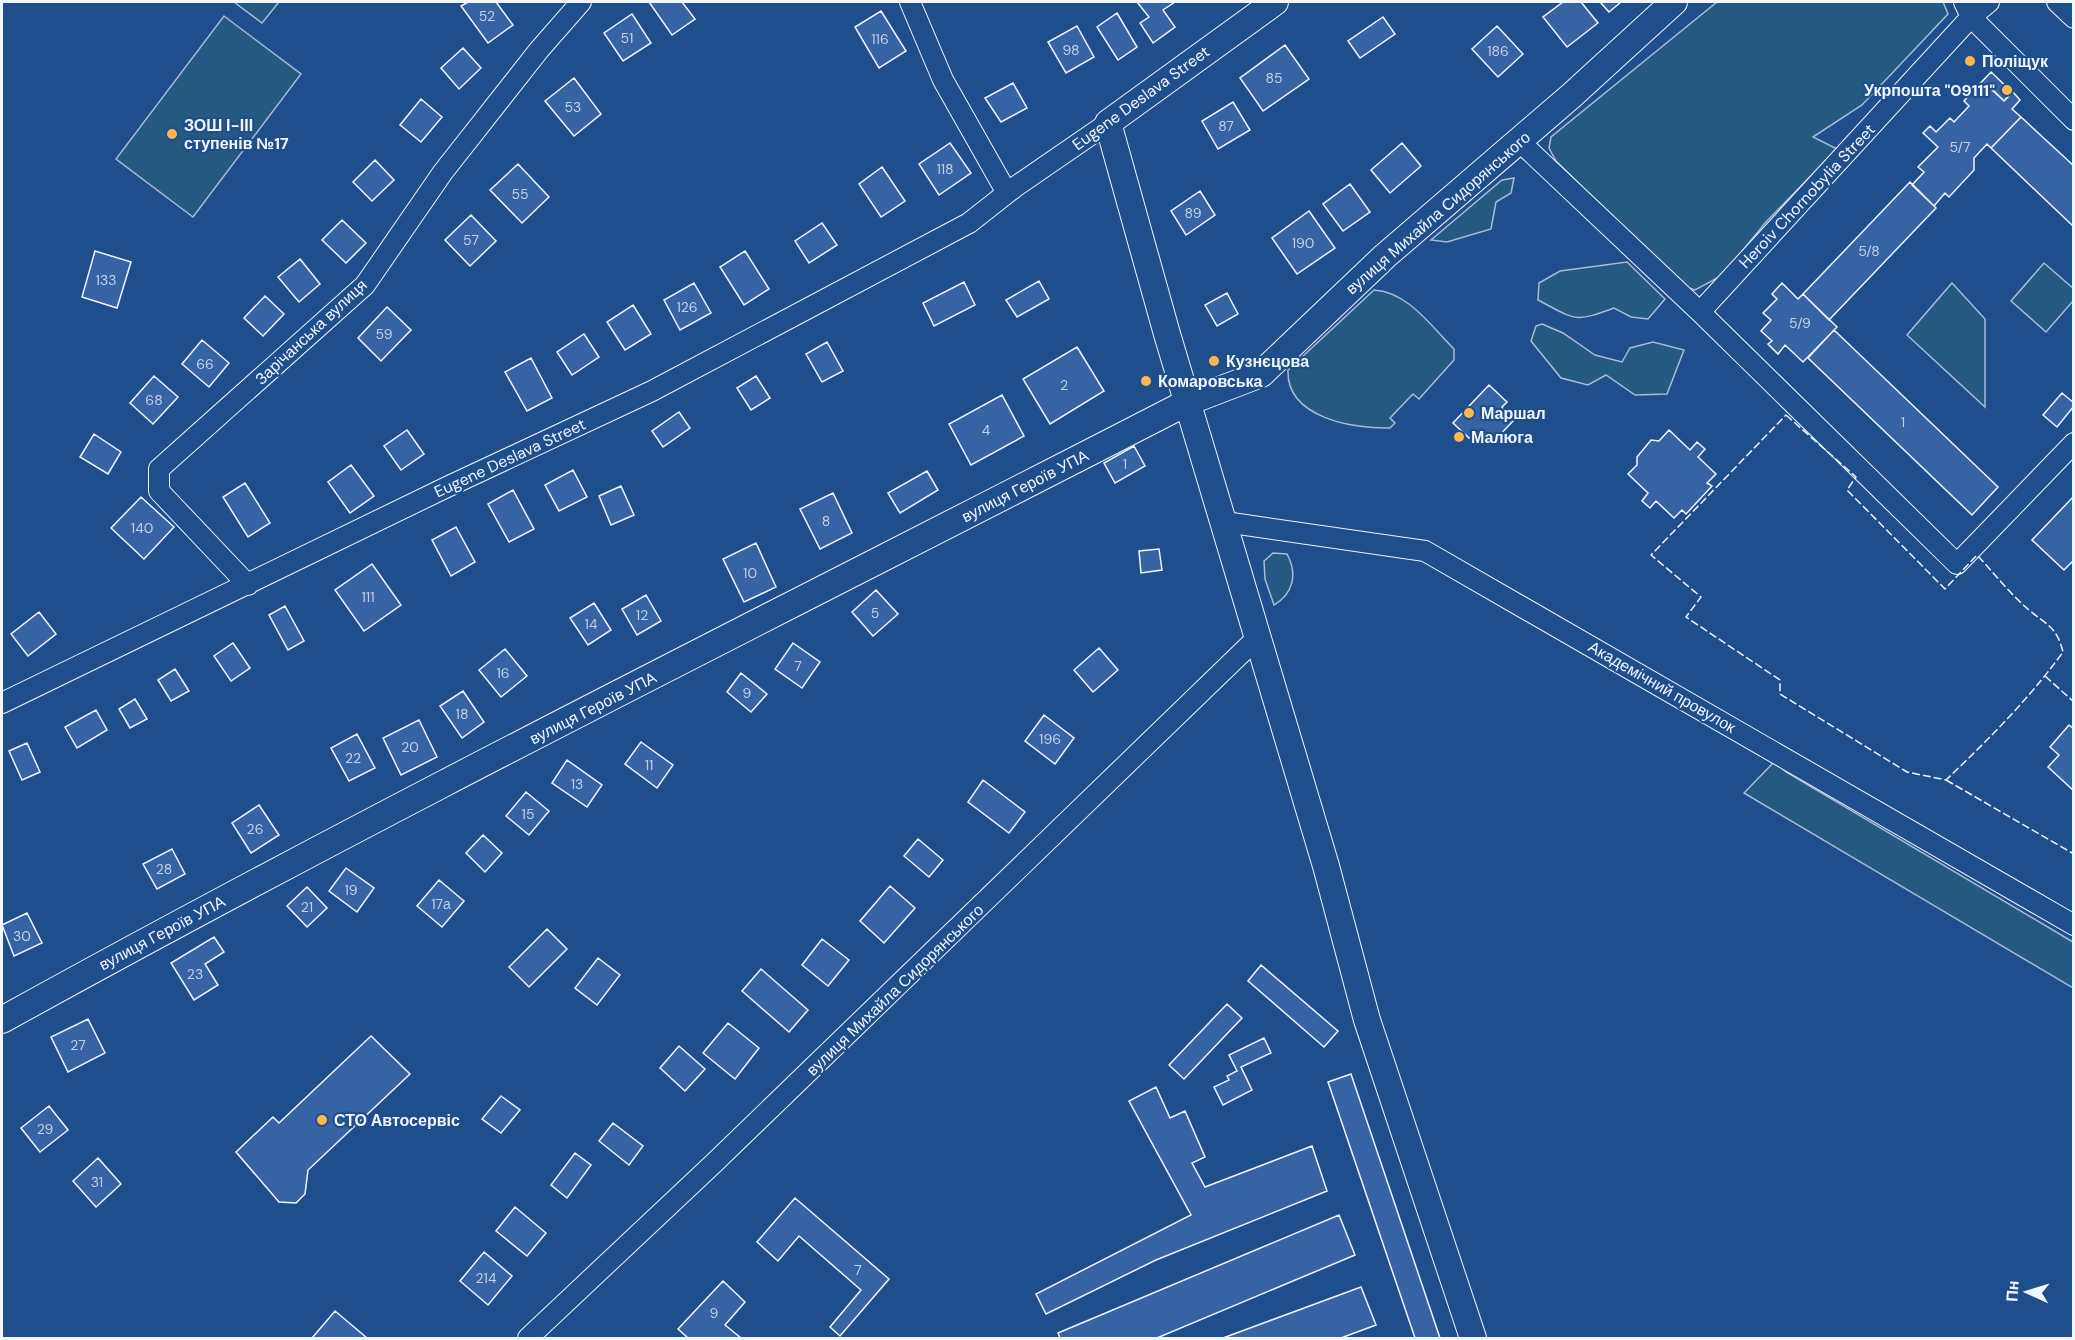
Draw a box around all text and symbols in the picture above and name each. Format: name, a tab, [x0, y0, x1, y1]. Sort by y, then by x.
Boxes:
house number: 52	[479, 7, 495, 25]
house number: 51	[621, 29, 633, 47]
house number: 116	[871, 30, 889, 48]
house number: 98	[1062, 41, 1080, 59]
street label: Eugene Deslava Street	[1068, 41, 1214, 155]
house number: 186	[1487, 42, 1509, 60]
place label: Поліщук	[1982, 51, 2049, 72]
marker: Поліщук	[1963, 54, 1977, 68]
house number: 85	[1265, 69, 1283, 87]
place label: Укрпошта "09111"	[1864, 80, 1995, 101]
marker: Укрпошта "09111"	[2000, 83, 2014, 97]
house number: 53	[565, 98, 581, 116]
place label: ЗОШ І-ІІІ ступенів №17	[184, 115, 289, 154]
house number: 87	[1218, 117, 1234, 135]
street label: Heroiv Chornobylia Street	[1734, 119, 1880, 273]
marker: ЗОШ І-ІІІ ступенів №17	[165, 127, 179, 141]
street label: вулиця Михайла Сидорянського	[1341, 127, 1535, 299]
house number: 5/7	[1949, 138, 1971, 156]
house number: 118	[936, 160, 954, 178]
house number: 55	[511, 185, 529, 203]
house number: 89	[1185, 204, 1202, 222]
house number: 57	[463, 231, 479, 249]
house number: 190	[1292, 234, 1314, 252]
house number: 5/8	[1858, 242, 1880, 260]
house number: 133	[96, 271, 116, 289]
street label: Зарічанська вулиця	[251, 275, 371, 389]
house number: 126	[676, 298, 698, 316]
house number: 5/9	[1789, 314, 1811, 332]
house number: 59	[376, 325, 393, 343]
place label: Кузнєцова	[1226, 351, 1309, 372]
marker: Кузнєцова	[1207, 354, 1221, 368]
house number: 66	[196, 355, 214, 373]
place label: Комаровська	[1158, 371, 1263, 392]
marker: Комаровська	[1139, 374, 1153, 388]
house number: 2	[1060, 376, 1068, 394]
house number: 68	[145, 391, 163, 409]
place label: Маршал	[1481, 403, 1546, 424]
marker: Маршал	[1462, 406, 1476, 420]
house number: 1	[1901, 413, 1905, 431]
street label: Eugene Deslava Street	[431, 414, 589, 502]
house number: 4	[982, 421, 991, 439]
place label: Малюга	[1471, 427, 1533, 448]
marker: Малюга	[1452, 430, 1466, 444]
street label: вулиця Героїв УПА	[958, 445, 1092, 527]
house number: 1	[1123, 455, 1127, 473]
house number: 8	[822, 512, 830, 530]
house number: 140	[131, 519, 153, 537]
house number: 10	[743, 564, 757, 582]
house number: 111	[361, 588, 375, 606]
house number: 5	[871, 604, 879, 622]
house number: 12	[636, 606, 648, 624]
house number: 14	[585, 615, 598, 633]
street label: Академічний провулок	[1585, 636, 1740, 738]
house number: 7	[794, 657, 802, 675]
house number: 16	[496, 664, 510, 682]
street label: вулиця Героїв УПА	[526, 667, 660, 749]
house number: 9	[743, 684, 752, 702]
house number: 18	[456, 705, 468, 723]
house number: 196	[1039, 730, 1061, 748]
house number: 20	[401, 738, 419, 756]
house number: 22	[345, 749, 361, 767]
house number: 11	[645, 756, 653, 774]
house number: 13	[571, 775, 583, 793]
house number: 15	[522, 805, 534, 823]
house number: 26	[247, 820, 263, 838]
house number: 28	[156, 860, 172, 878]
house number: 19	[344, 881, 358, 899]
street label: вулиця Героїв УПА	[95, 891, 229, 975]
house number: 17а	[431, 895, 451, 913]
house number: 21	[301, 898, 313, 916]
street label: вулиця Михайла Сидорянського	[802, 900, 988, 1080]
house number: 30	[13, 927, 31, 945]
house number: 23	[187, 965, 203, 983]
house number: 27	[70, 1036, 86, 1054]
place label: СТО Автосервіс	[334, 1110, 460, 1131]
marker: СТО Автосервіс	[315, 1113, 329, 1127]
house number: 29	[37, 1120, 54, 1138]
house number: 31	[91, 1173, 103, 1191]
house number: 7	[854, 1261, 862, 1279]
north arrow	[1997, 1262, 2057, 1322]
house number: 214	[476, 1269, 497, 1287]
text: Пн	[2001, 1280, 2024, 1302]
house number: 9	[710, 1304, 719, 1322]

